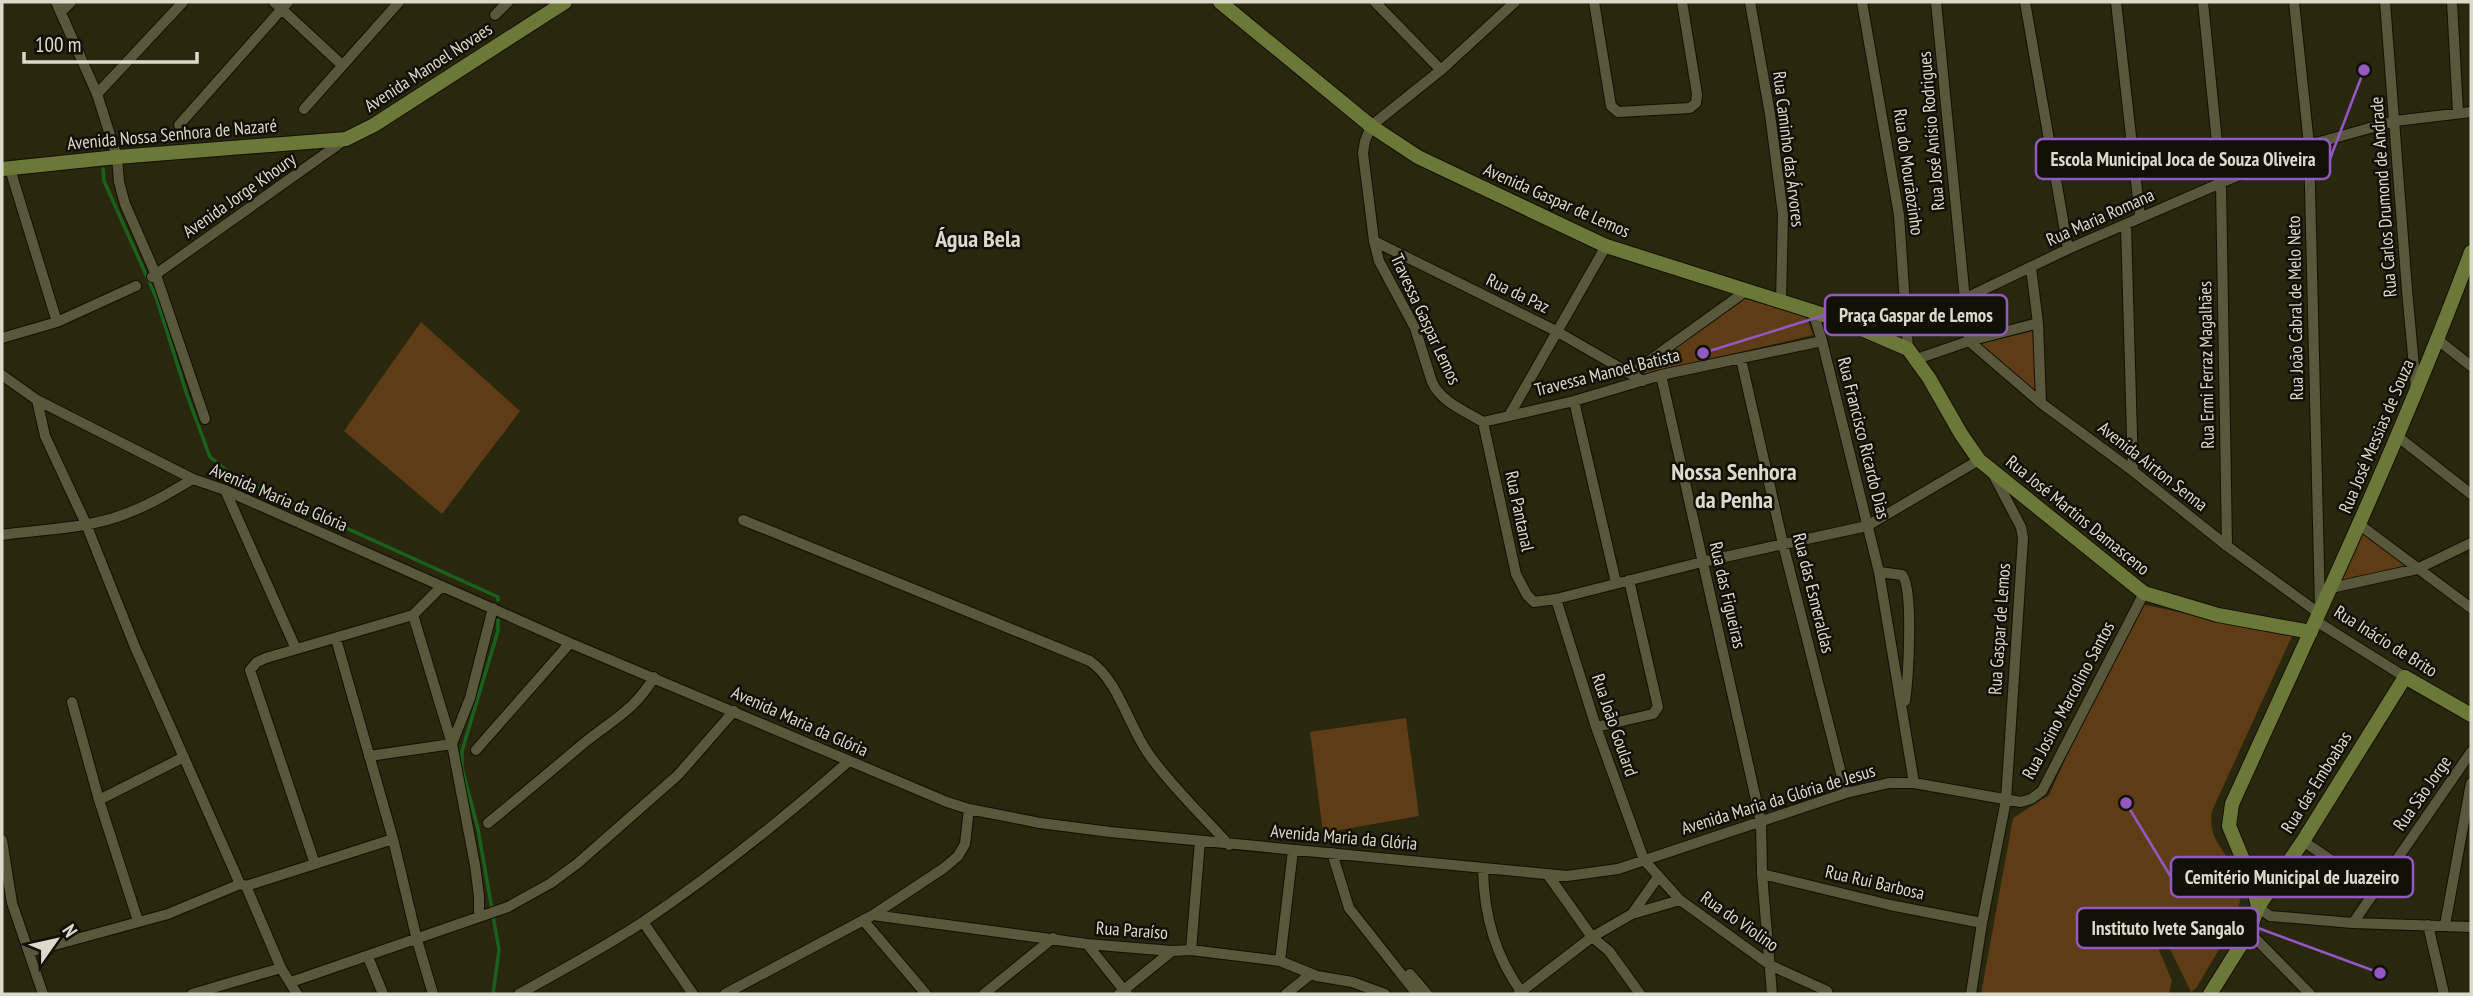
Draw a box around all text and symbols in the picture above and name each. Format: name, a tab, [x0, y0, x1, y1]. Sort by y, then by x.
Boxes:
street label: Avenida Manoel Novaes	[360, 17, 496, 117]
scale bar	[24, 21, 198, 65]
text: 100 m	[35, 31, 81, 58]
street label: Rua José Anísio Rodrigues	[1913, 50, 1949, 212]
street label: Rua Caminho das Árvores	[1768, 70, 1810, 228]
street label: Rua Carlos Drumond de Andrade	[2365, 96, 2401, 298]
street label: Rua do Mourãozinho	[1889, 107, 1929, 237]
street label: Avenida Nossa Senhora de Nazaré	[66, 113, 278, 155]
callout: Escola Municipal Joca de Souza Oliveira	[2036, 139, 2330, 179]
street label: Avenida Jorge Khoury	[178, 147, 300, 243]
text: Escola Municipal Joca de Souza Oliveira	[2050, 147, 2316, 171]
street label: Avenida Gaspar de Lemos	[1480, 157, 1634, 243]
street label: Rua Maria Romana	[2042, 183, 2158, 251]
street label: Rua João Cabral de Melo Neto	[2282, 215, 2308, 401]
district label: Água Bela	[934, 223, 1021, 254]
street label: Travessa Gaspar Lemos	[1386, 250, 1466, 388]
street label: Rua da Paz	[1483, 268, 1553, 318]
street label: Rua Ermi Ferraz Magalhães	[2193, 281, 2219, 449]
callout: Praça Gaspar de Lemos	[1825, 295, 2007, 335]
text: Praça Gaspar de Lemos	[1839, 303, 1993, 327]
street label: Travessa Manoel Batista	[1532, 343, 1682, 401]
street label: Rua Francisco Ricardo Dias	[1833, 355, 1895, 521]
street label: Rua José Messias de Souza	[2333, 356, 2419, 516]
street label: Avenida Airton Senna	[2094, 416, 2212, 516]
street label: Rua José Martins Damasceno	[2001, 450, 2155, 580]
district label: Nossa Senhora da Penha	[1671, 456, 1797, 515]
street label: Avenida Maria da Glória	[207, 458, 351, 536]
street label: Rua Pantanal	[1500, 469, 1540, 554]
street label: Rua das Esmeraldas	[1788, 531, 1840, 655]
street label: Rua das Figueiras	[1705, 539, 1751, 651]
street label: Rua Gaspar de Lemos	[1983, 562, 2015, 696]
street label: Rua Inácio de Brito	[2330, 600, 2442, 682]
street label: Rua Josino Marcolino Santos	[2017, 617, 2119, 783]
street label: Rua João Goulard	[1587, 671, 1643, 779]
street label: Avenida Maria da Glória	[728, 681, 872, 761]
street label: Rua das Emboabas	[2276, 727, 2356, 837]
street label: Rua São Jorge	[2388, 751, 2456, 835]
street label: Avenida Maria da Glória de Jesus	[1678, 759, 1878, 839]
street label: Avenida Maria da Glória	[1270, 819, 1418, 855]
callout: Cemitério Municipal de Juazeiro	[2171, 857, 2413, 897]
street label: Rua Rui Barbosa	[1823, 859, 1927, 905]
text: Cemitério Municipal de Juazeiro	[2185, 865, 2399, 889]
street label: Rua do Violino	[1696, 886, 1784, 956]
north arrow	[21, 905, 91, 975]
callout: Instituto Ivete Sangalo	[2077, 908, 2258, 948]
street label: Rua Paraíso	[1095, 916, 1169, 944]
text: Instituto Ivete Sangalo	[2091, 916, 2245, 940]
text: N	[57, 920, 83, 941]

